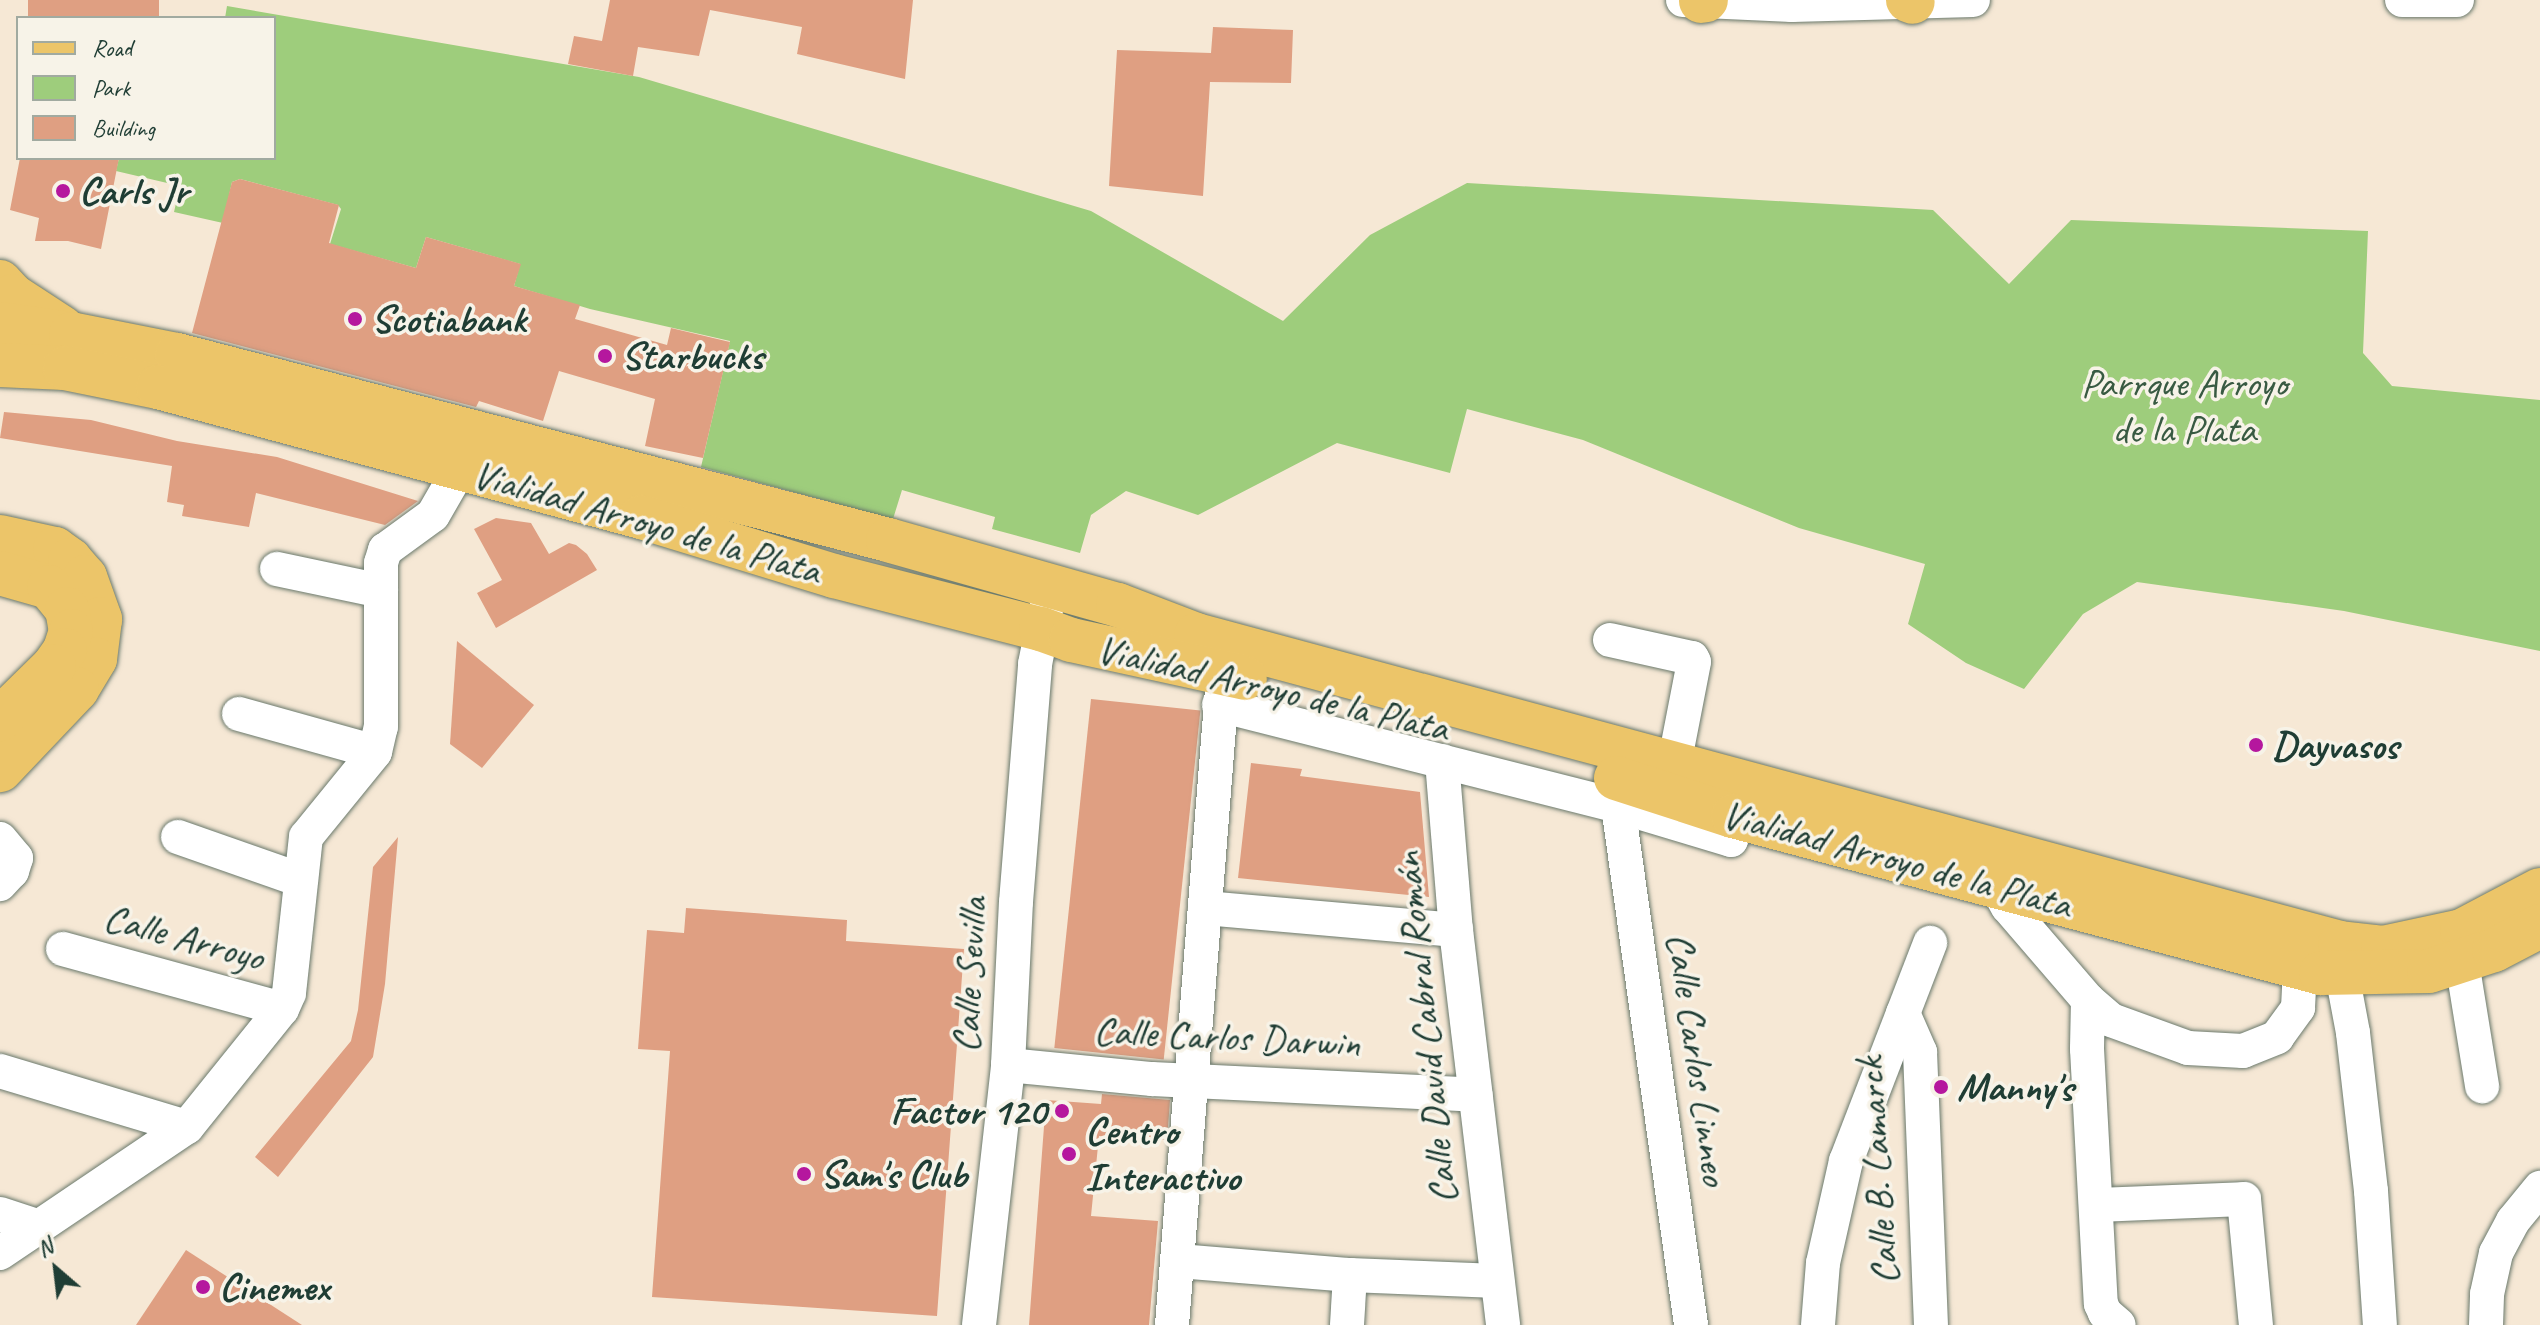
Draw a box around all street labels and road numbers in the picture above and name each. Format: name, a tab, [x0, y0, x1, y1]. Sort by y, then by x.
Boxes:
street label: Vialidad Arroyo de la Plata	[467, 449, 827, 595]
street label: Vialidad Arroyo de la Plata	[1092, 624, 1454, 752]
street label: Vialidad Arroyo de la Plata	[1717, 789, 2077, 929]
street label: Calle David Cabral Román	[1383, 850, 1467, 1206]
street label: Calle Arroyo	[99, 893, 269, 981]
street label: Calle Sevilla	[941, 896, 997, 1054]
street label: Calle Carlos Linneo	[1656, 929, 1740, 1189]
street label: Calle Carlos Darwin	[1092, 1006, 1362, 1068]
street label: Calle B. Lamarck	[1845, 1056, 1909, 1286]

